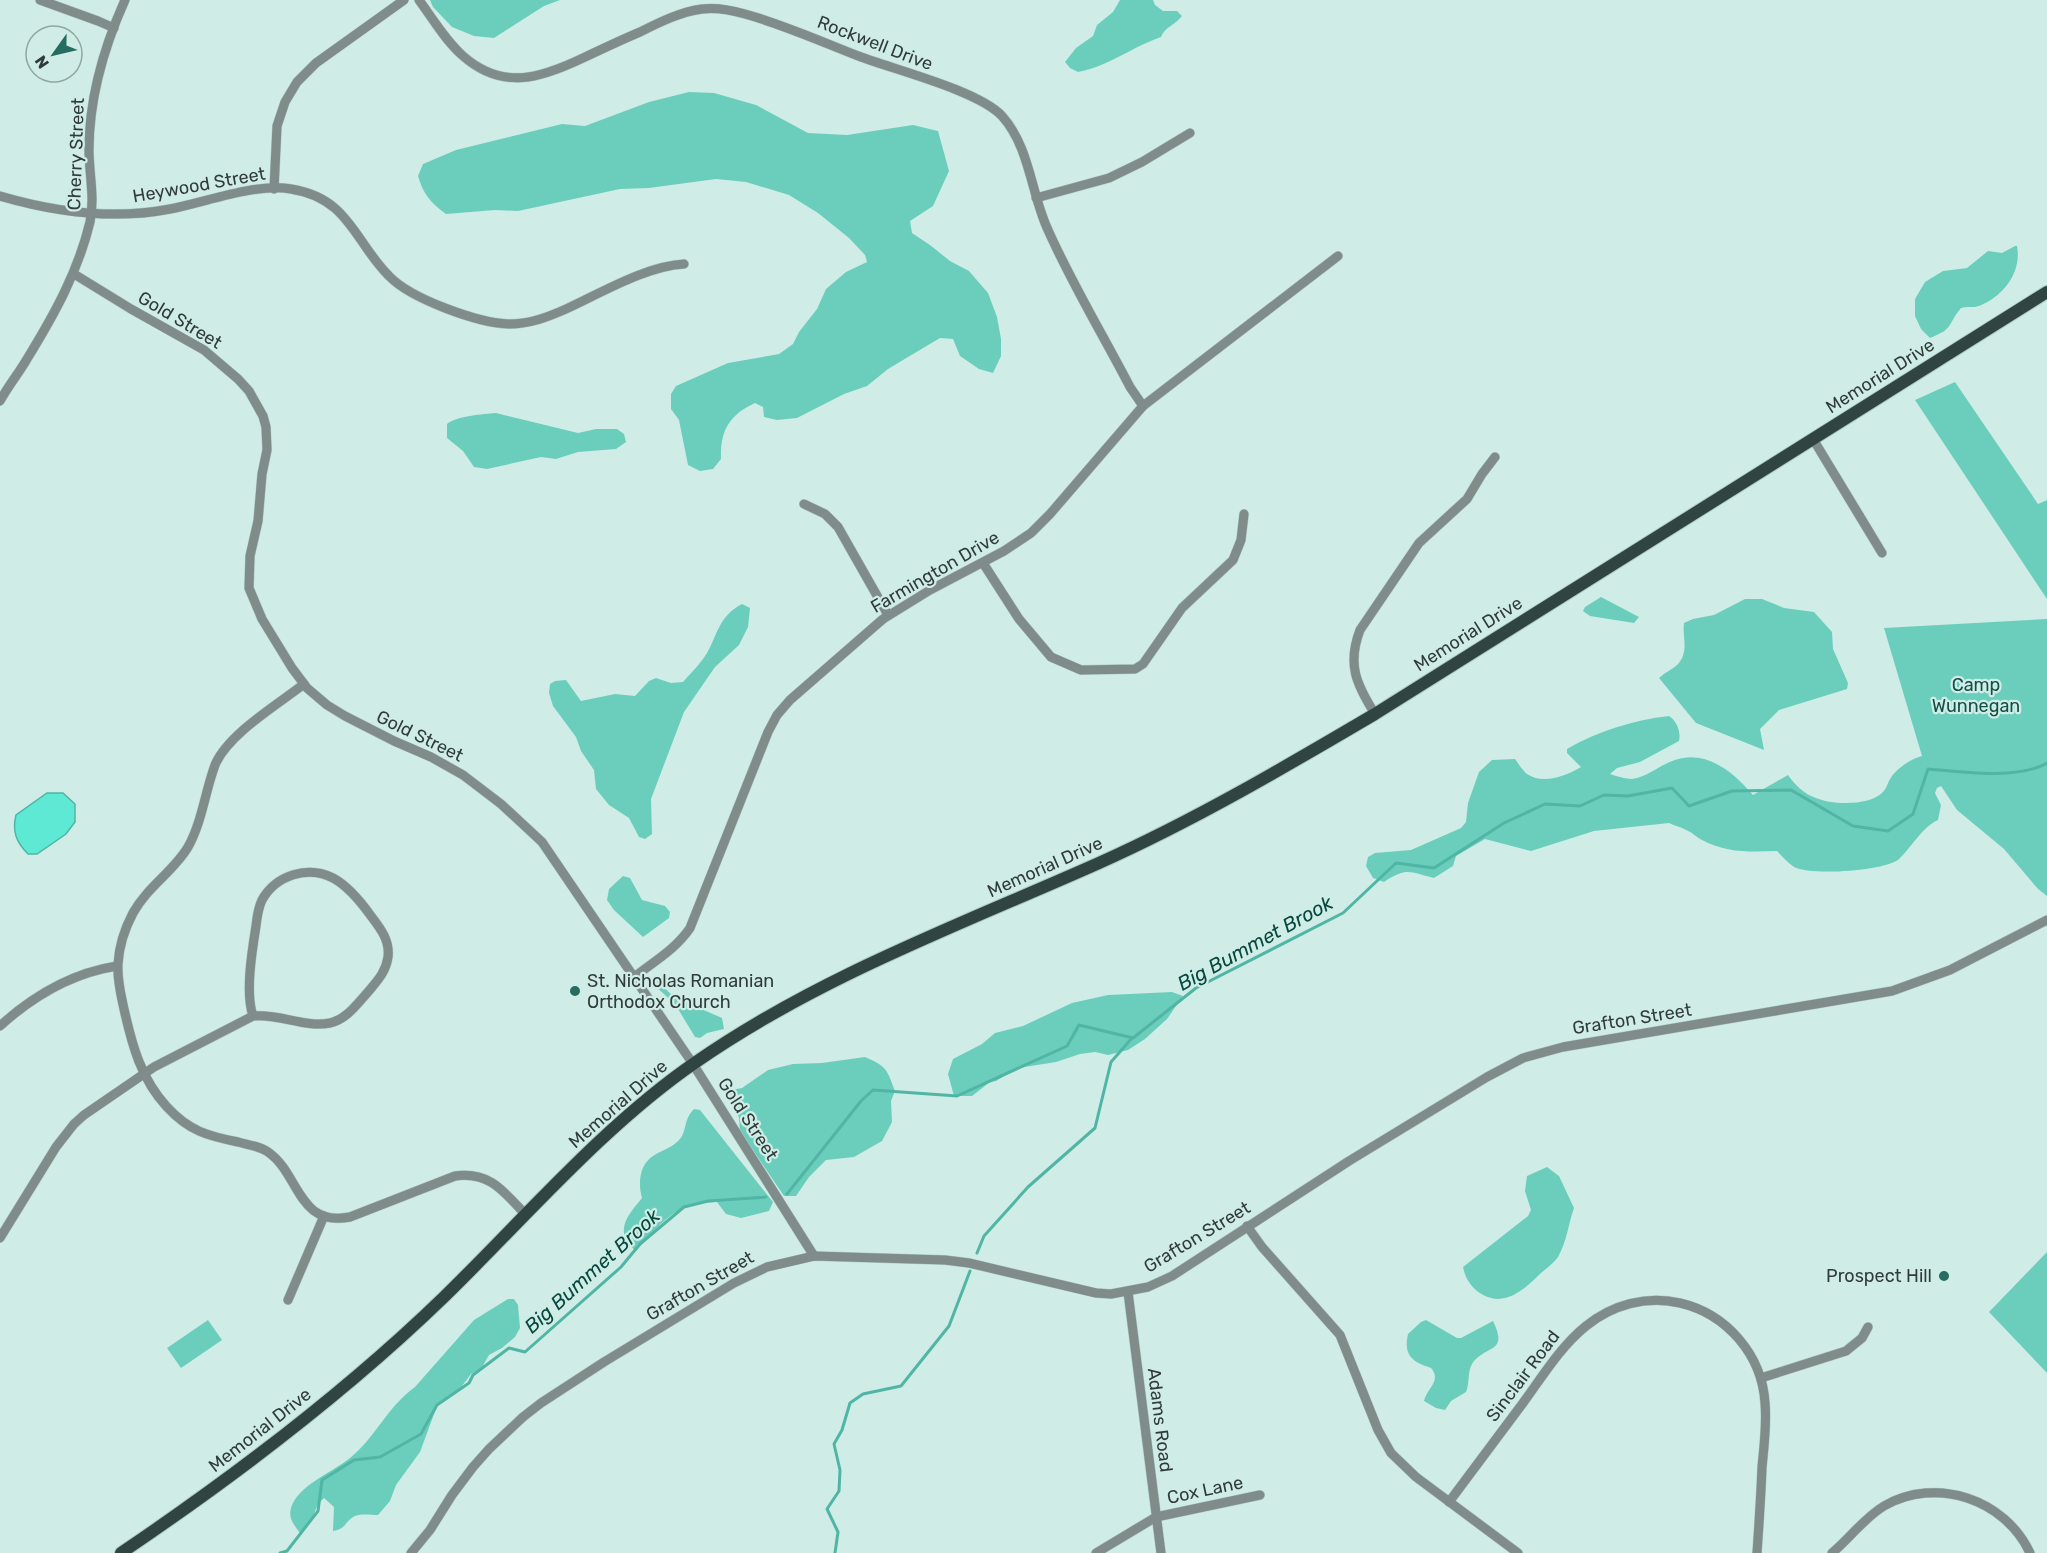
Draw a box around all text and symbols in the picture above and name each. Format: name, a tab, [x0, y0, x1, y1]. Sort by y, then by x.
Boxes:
street label: Rockwell Drive	[814, 11, 936, 75]
north arrow	[24, 24, 84, 84]
text: N	[31, 52, 53, 72]
street label: Cherry Street	[63, 97, 89, 211]
street label: Heywood Street	[131, 162, 267, 208]
street label: Gold Street	[134, 286, 226, 354]
street label: Memorial Drive	[1822, 334, 1938, 418]
street label: Farmington Drive	[867, 526, 1003, 618]
street label: Memorial Drive	[1410, 592, 1526, 676]
park label: Camp Wunnegan	[1932, 674, 2020, 717]
street label: Gold Street	[373, 705, 467, 767]
street label: Memorial Drive	[984, 832, 1106, 902]
water label: Big Bummet Brook	[1173, 890, 1338, 996]
place label: St. Nicholas Romanian Orthodox Church	[587, 970, 774, 1013]
marker: St. Nicholas Romanian Orthodox Church	[568, 984, 582, 998]
street label: Grafton Street	[1571, 999, 1693, 1039]
street label: Memorial Drive	[564, 1055, 672, 1153]
street label: Gold Street	[713, 1074, 783, 1164]
street label: Grafton Street	[1140, 1197, 1254, 1277]
water label: Big Bummet Brook	[519, 1203, 665, 1338]
street label: Grafton Street	[642, 1246, 758, 1326]
place label: Prospect Hill	[1826, 1265, 1932, 1287]
marker: Prospect Hill	[1937, 1269, 1951, 1283]
street label: Sinclair Road	[1482, 1326, 1564, 1426]
street label: Adams Road	[1143, 1367, 1177, 1473]
street label: Memorial Drive	[204, 1383, 316, 1477]
street label: Cox Lane	[1165, 1471, 1245, 1509]

